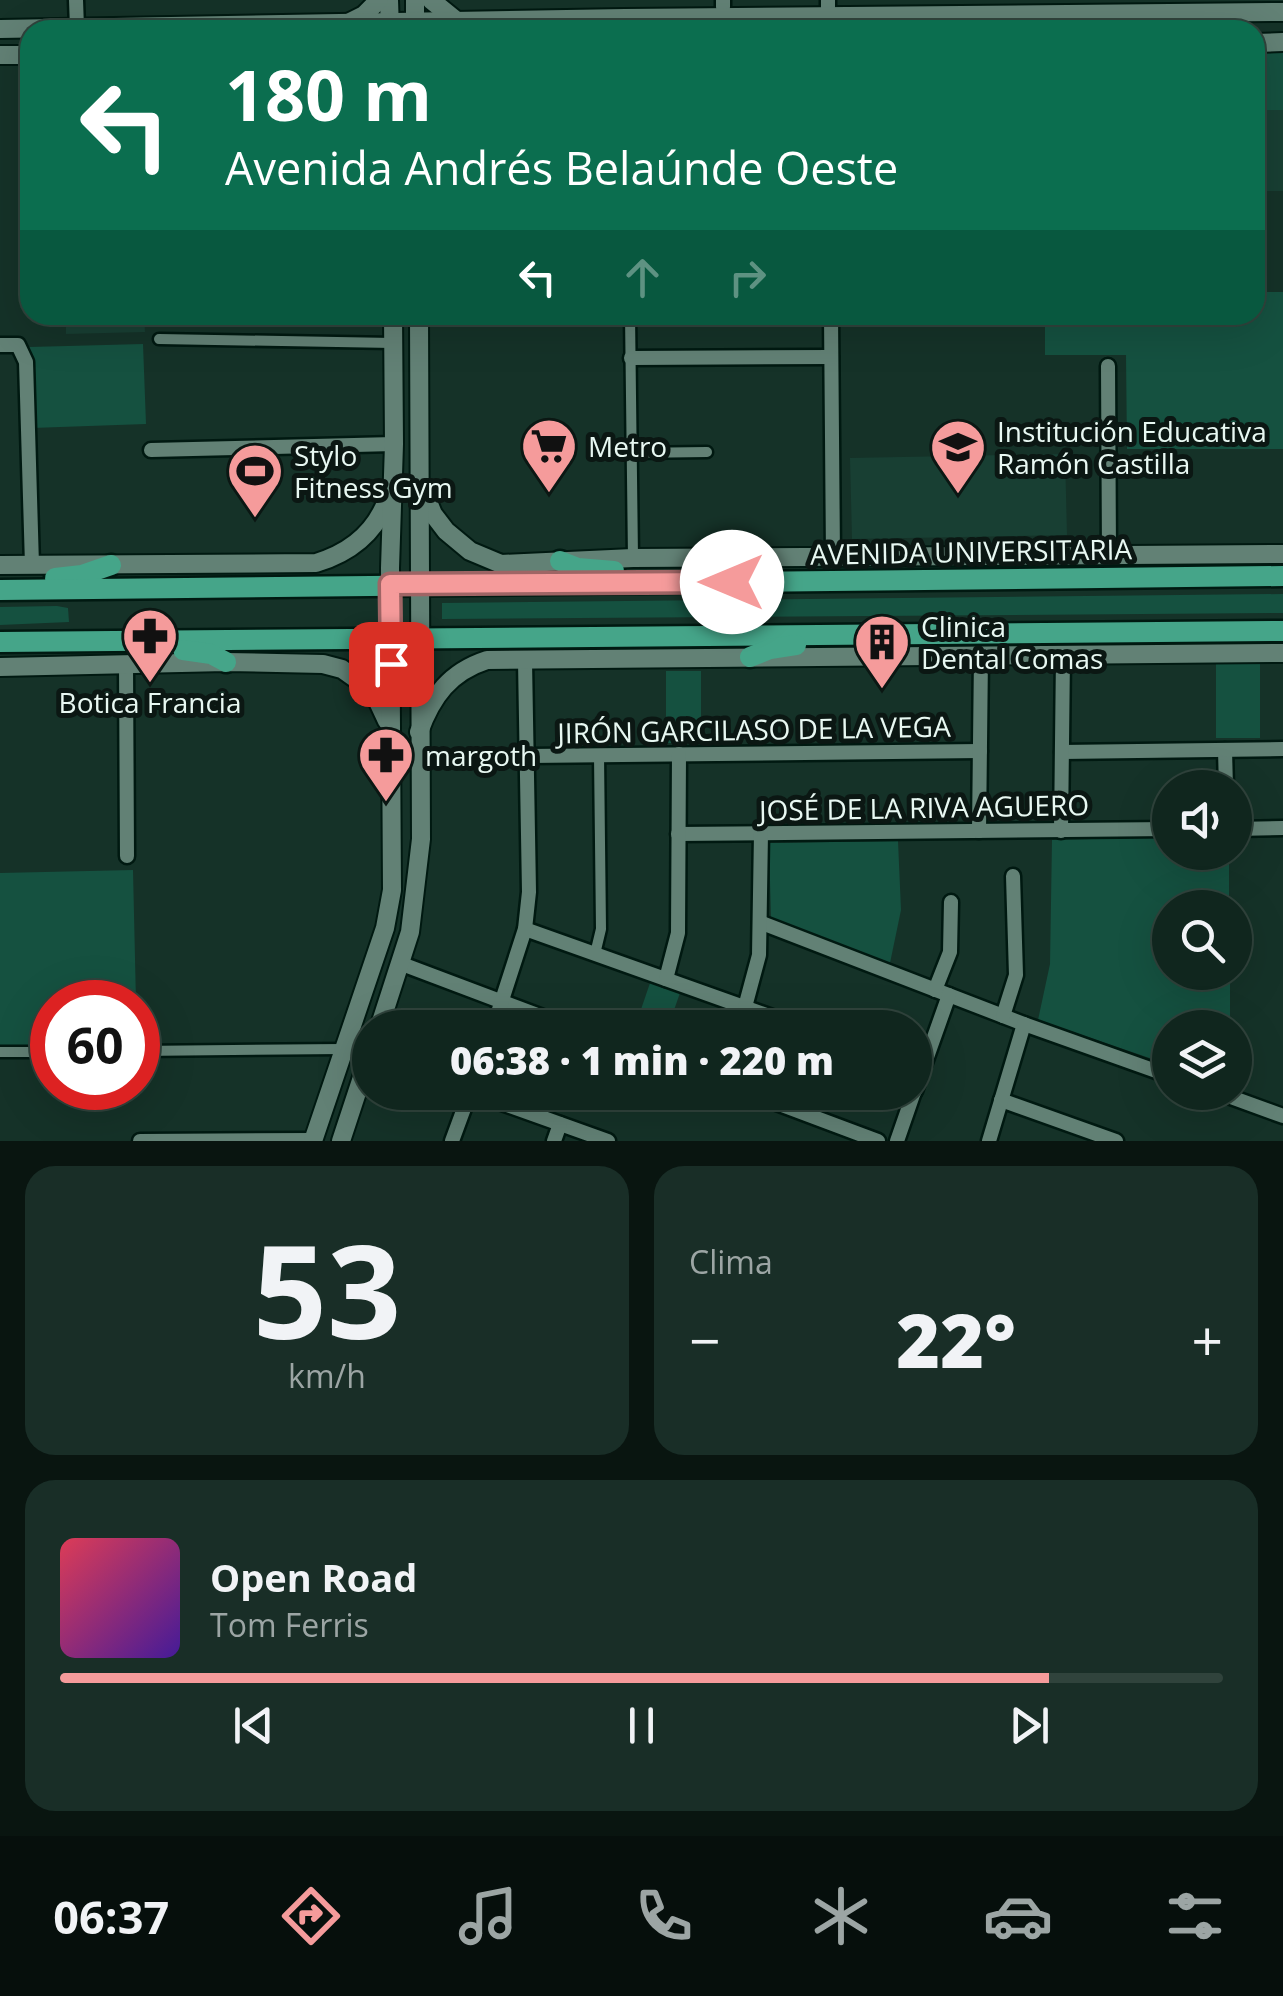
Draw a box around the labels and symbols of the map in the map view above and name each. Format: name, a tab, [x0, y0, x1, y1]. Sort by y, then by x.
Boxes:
place label: Institución Educativa Ramón Castilla	[997, 412, 1267, 482]
supermarket icon: Metro	[519, 416, 579, 495]
school or university icon: Institución Educativa Ramón Castilla	[928, 417, 988, 496]
place label: Metro	[588, 427, 667, 465]
place label: Stylo Fitness Gym	[294, 436, 453, 506]
sports icon: Stylo Fitness Gym	[225, 441, 285, 520]
street label: AVENIDA UNIVERSITARIA	[810, 529, 1133, 573]
position arrow	[680, 530, 784, 634]
pharmacy icon: Botica Francia	[120, 606, 180, 685]
place label: Clinica Dental Comas	[921, 607, 1103, 677]
building icon: Clinica Dental Comas	[852, 612, 912, 691]
pin	[349, 622, 434, 707]
place label: Botica Francia	[59, 683, 241, 721]
street label: JIRÓN GARCILASO DE LA VEGA	[554, 707, 951, 751]
pharmacy icon: margoth	[356, 725, 416, 804]
place label: margoth	[425, 736, 537, 774]
street label: JOSÉ DE LA RIVA AGUERO	[756, 785, 1089, 829]
speed limit sign: 60	[30, 980, 160, 1110]

